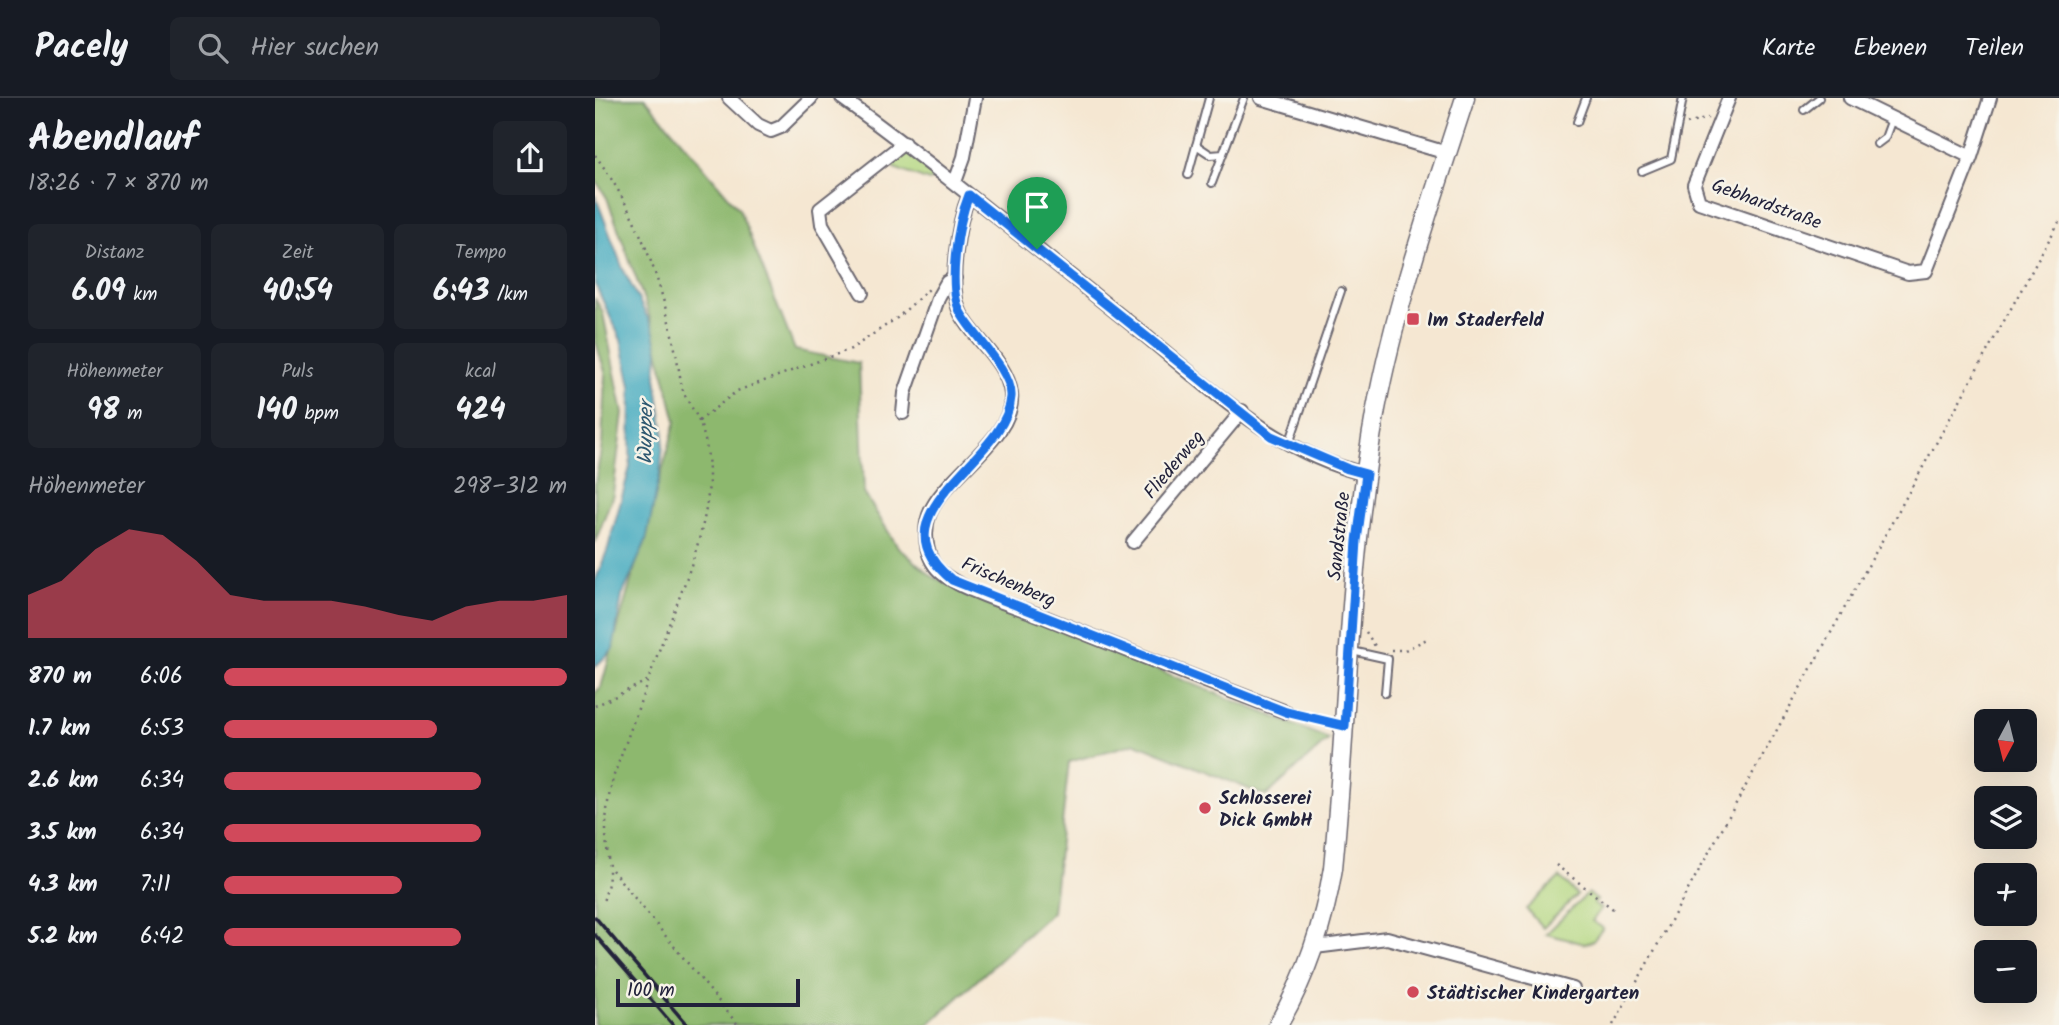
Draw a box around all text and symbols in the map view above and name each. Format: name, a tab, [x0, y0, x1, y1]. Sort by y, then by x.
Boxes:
search box	[170, 17, 660, 80]
text: Pacely	[35, 22, 128, 75]
text: Hier suchen	[250, 27, 379, 69]
icon: search	[194, 29, 232, 67]
text: Karte	[1762, 29, 1815, 68]
text: Ebenen	[1853, 29, 1927, 68]
text: Teilen	[1965, 29, 2024, 68]
text: Abendlauf	[28, 110, 198, 170]
button: share	[493, 121, 567, 195]
text: 18:26 · 7 × 870 m	[28, 166, 209, 202]
street label: Gebhardstraße	[1707, 171, 1826, 239]
pin	[1007, 177, 1067, 249]
icon: arrive	[1018, 188, 1056, 226]
text: Distanz	[85, 238, 144, 268]
text: Zeit	[281, 238, 314, 268]
text: Tempo	[455, 238, 506, 268]
text: 6.09	[72, 268, 126, 316]
text: 40:54	[262, 268, 333, 316]
text: 6:43	[433, 268, 490, 316]
text: km	[126, 280, 157, 310]
text: /km	[490, 280, 528, 310]
place label: Im Staderfeld	[1427, 306, 1544, 336]
marker: Im Staderfeld	[1405, 311, 1421, 327]
text: Höhenmeter	[66, 357, 163, 387]
text: Puls	[281, 357, 314, 387]
text: kcal	[465, 357, 496, 387]
text: 98	[87, 387, 120, 435]
text: 140	[256, 387, 297, 435]
text: 424	[455, 387, 506, 435]
water label: Wupper	[629, 397, 664, 465]
text: m	[120, 399, 142, 429]
text: bpm	[297, 399, 339, 429]
street label: Fliederweg	[1137, 424, 1212, 506]
text: Höhenmeter	[28, 469, 144, 505]
text: 298–312 m	[453, 469, 567, 505]
street label: Sandstraße	[1320, 490, 1360, 582]
street label: Frischenberg	[956, 549, 1060, 616]
text: 870 m	[28, 659, 92, 695]
text: 6:06	[140, 659, 183, 695]
north arrow	[1974, 709, 2037, 772]
map controls	[1974, 709, 2037, 1003]
text: 1.7 km	[28, 711, 90, 747]
text: 6:53	[140, 711, 184, 747]
text: 2.6 km	[28, 763, 98, 799]
text: 6:34	[140, 763, 184, 799]
place label: Schlosserei Dick GmbH	[1219, 784, 1313, 836]
button: layers	[1974, 786, 2037, 849]
marker: Schlosserei Dick GmbH	[1197, 800, 1213, 816]
text: 3.5 km	[28, 815, 97, 851]
text: 6:34	[140, 815, 184, 851]
button: +	[1974, 863, 2037, 926]
text: 4.3 km	[28, 867, 98, 903]
text: 7:11	[140, 867, 171, 903]
text: 5.2 km	[28, 919, 98, 955]
text: 6:42	[140, 919, 184, 955]
button: −	[1974, 940, 2037, 1003]
scale bar	[616, 976, 800, 1008]
text: 100 m	[627, 976, 675, 1006]
place label: Städtischer Kindergarten	[1427, 979, 1639, 1009]
marker: Städtischer Kindergarten	[1405, 984, 1421, 1000]

